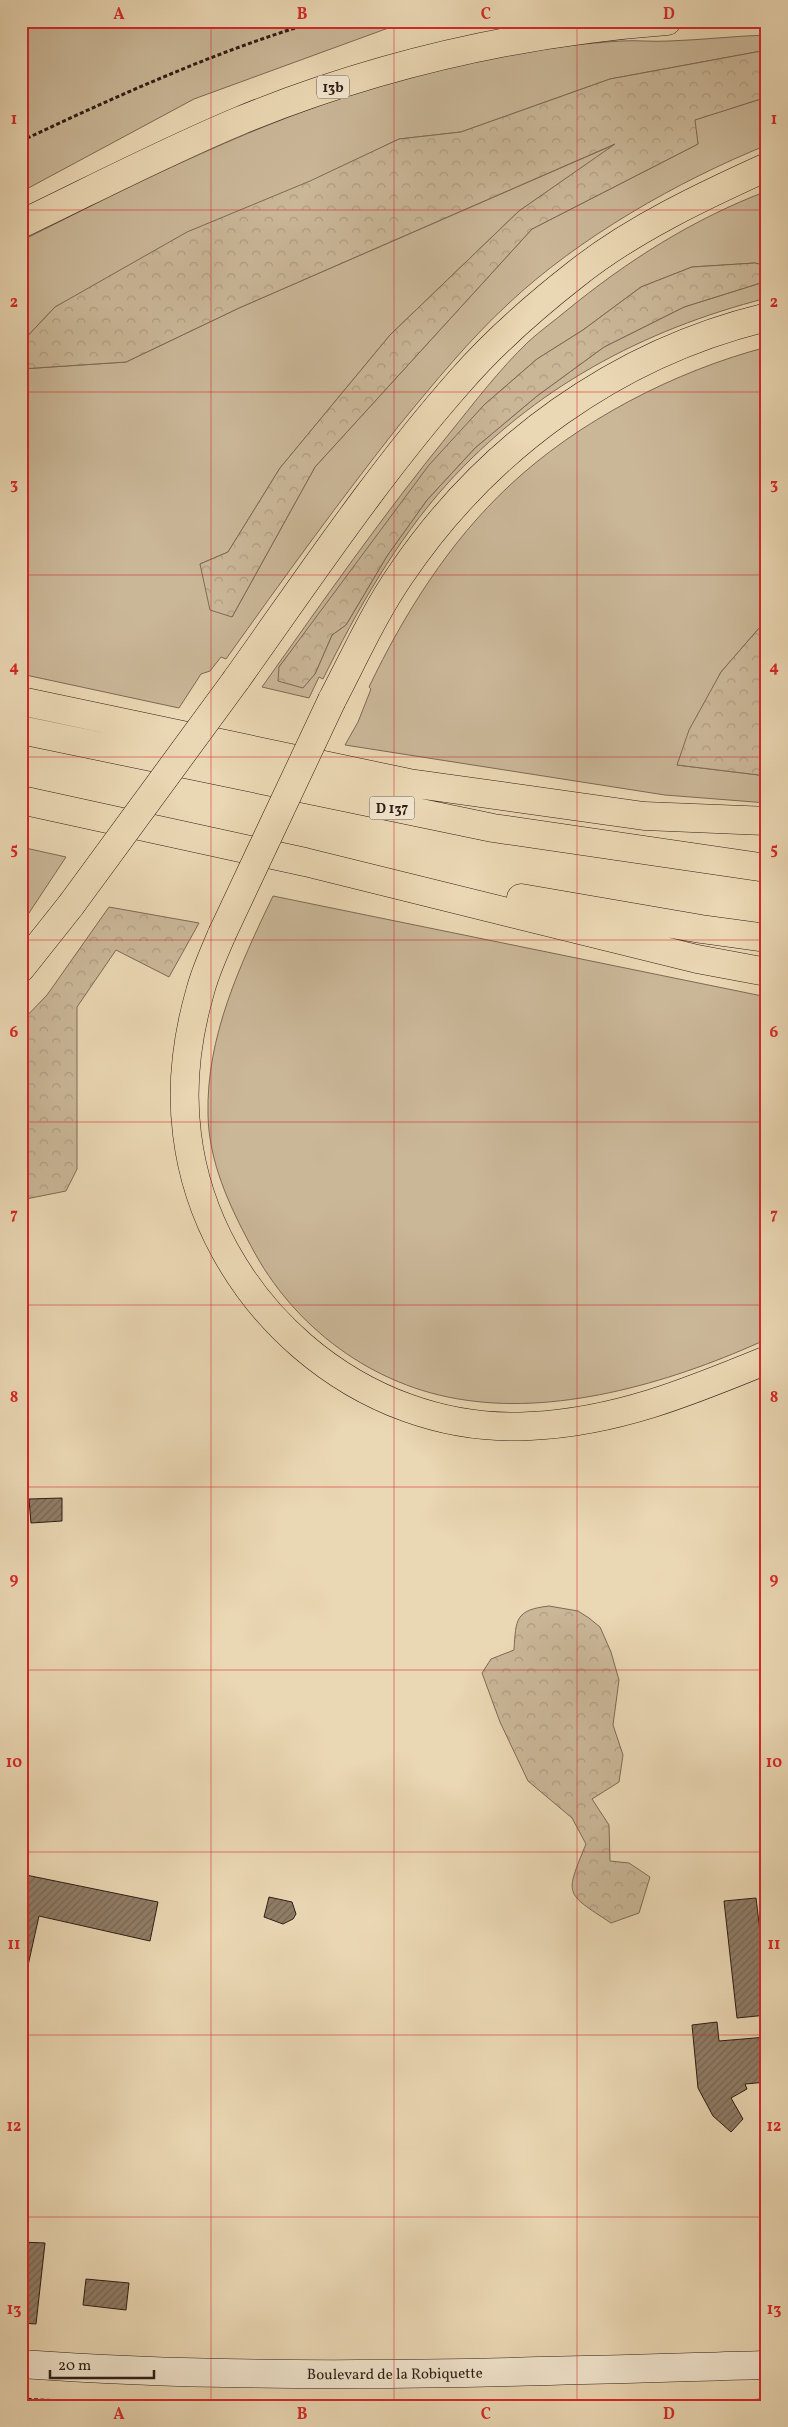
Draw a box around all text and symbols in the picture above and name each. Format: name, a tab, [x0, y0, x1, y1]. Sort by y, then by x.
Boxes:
text: A	[113, 4, 125, 26]
text: B	[297, 4, 308, 26]
text: C	[481, 4, 491, 26]
text: D	[663, 4, 675, 26]
road number: 13b	[317, 75, 349, 98]
text: 1	[11, 109, 17, 131]
text: 1	[771, 109, 777, 131]
text: 2	[10, 292, 18, 314]
text: 2	[770, 292, 778, 314]
text: 3	[10, 474, 18, 496]
text: 3	[770, 474, 778, 496]
text: 4	[9, 657, 19, 679]
text: 4	[769, 657, 779, 679]
road number: D 137	[370, 796, 414, 820]
text: 5	[10, 839, 18, 861]
text: 5	[770, 839, 778, 861]
text: 6	[10, 1022, 19, 1044]
text: 6	[770, 1022, 779, 1044]
text: 7	[10, 1204, 18, 1226]
text: 7	[770, 1204, 778, 1226]
text: 8	[10, 1387, 18, 1409]
text: 8	[770, 1387, 778, 1409]
text: 9	[10, 1569, 19, 1591]
text: 9	[770, 1569, 779, 1591]
text: 10	[6, 1752, 22, 1774]
text: 10	[766, 1752, 782, 1774]
text: 11	[8, 1934, 20, 1956]
text: 11	[768, 1934, 780, 1956]
text: 12	[7, 2116, 21, 2138]
text: 12	[767, 2116, 781, 2138]
text: 13	[7, 2299, 21, 2321]
text: 13	[767, 2299, 781, 2321]
scale bar	[50, 2347, 154, 2379]
text: 20 m	[58, 2356, 91, 2377]
street label: Boulevard de la Robiquette	[307, 2364, 483, 2386]
text: A	[113, 2404, 125, 2426]
text: B	[297, 2404, 308, 2426]
text: C	[481, 2404, 491, 2426]
text: D	[663, 2404, 675, 2426]

